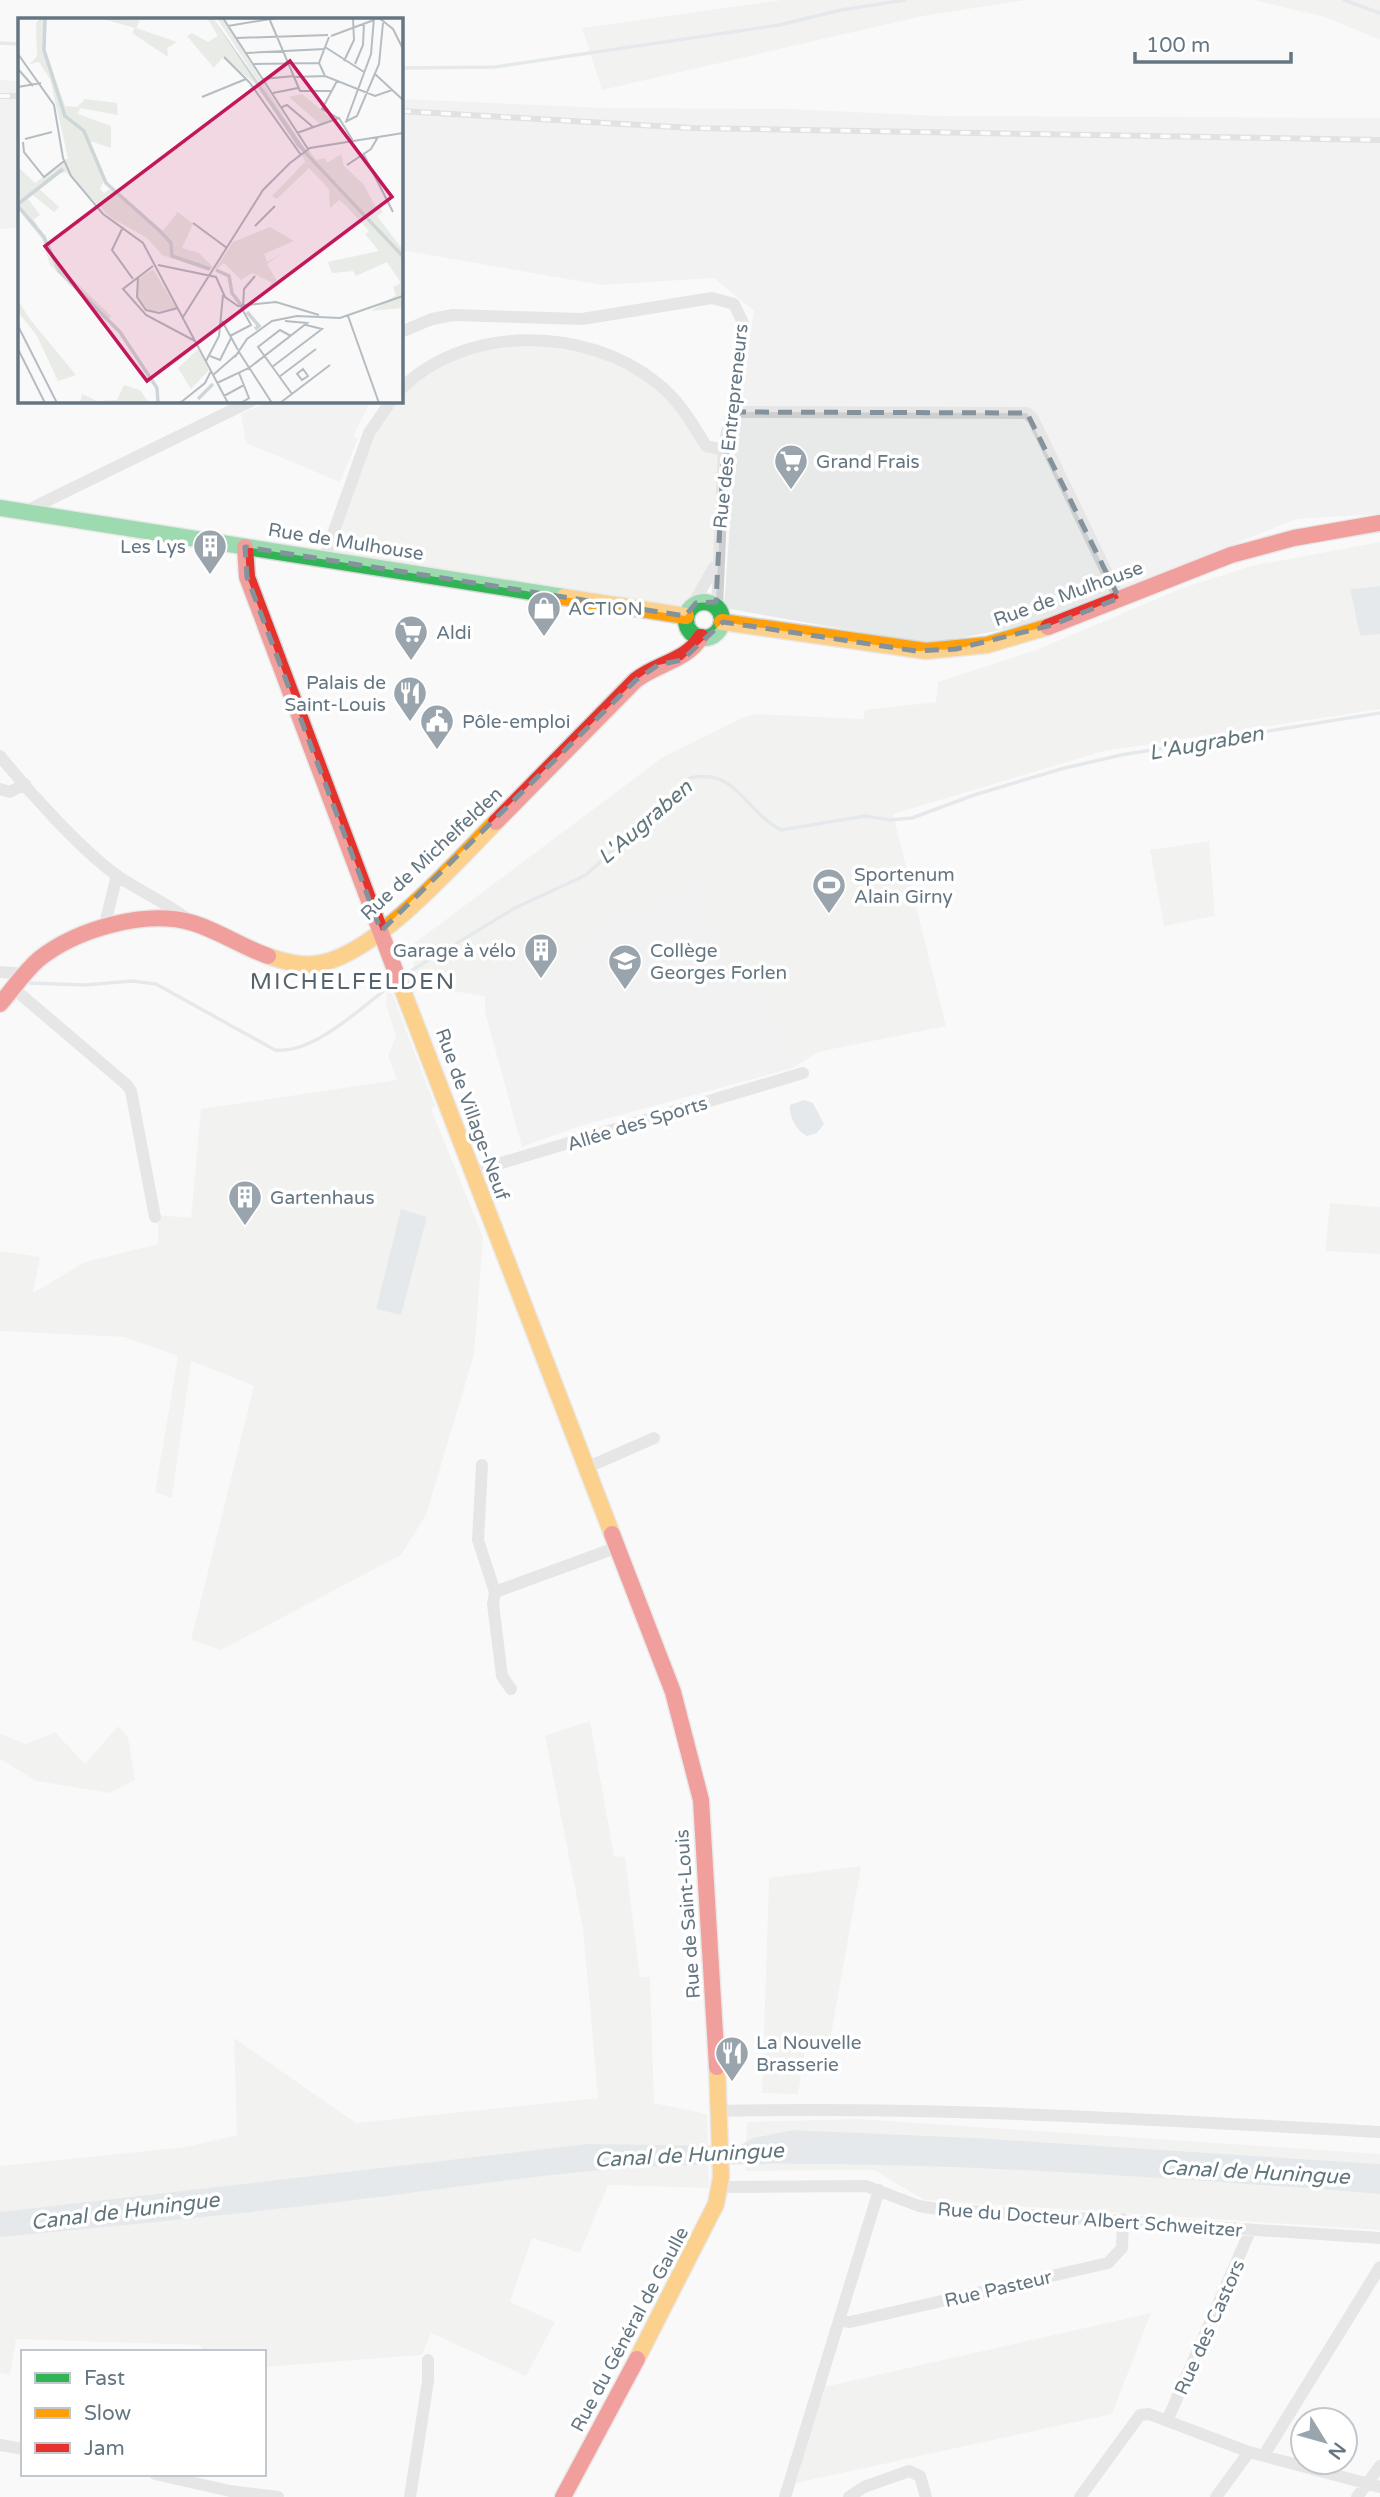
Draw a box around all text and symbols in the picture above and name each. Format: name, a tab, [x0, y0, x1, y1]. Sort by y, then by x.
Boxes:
inset map	[18, 18, 402, 402]
scale bar	[1135, 21, 1291, 65]
text: 100 m	[1146, 33, 1210, 58]
street label: Rue des Entrepreneurs	[709, 323, 753, 530]
supermarket icon: Grand Frais	[772, 442, 810, 491]
place label: Grand Frais	[816, 451, 920, 473]
street label: Rue de Mulhouse	[266, 519, 425, 565]
building icon: Les Lys	[191, 527, 229, 576]
place label: Les Lys	[120, 536, 186, 558]
street label: Rue de Mulhouse	[991, 557, 1146, 631]
shop icon: ACTION	[525, 589, 563, 638]
place label: ACTION	[568, 598, 643, 620]
supermarket icon: Aldi	[392, 613, 430, 662]
place label: Aldi	[436, 622, 472, 644]
place label: Palais de Saint-Louis	[285, 672, 386, 716]
restaurant icon: Palais de Saint-Louis	[391, 674, 429, 723]
public building icon: Pôle-emploi	[418, 702, 456, 751]
place label: Pôle-emploi	[462, 711, 571, 733]
water label: L'Augraben	[1147, 721, 1267, 766]
water label: L'Augraben	[593, 774, 698, 870]
street label: Rue de Michelfelden	[357, 783, 507, 925]
place label: Sportenum Alain Girny	[854, 864, 955, 908]
sports icon: Sportenum Alain Girny	[810, 866, 848, 915]
building icon: Garage à vélo	[522, 931, 560, 980]
place label: Garage à vélo	[393, 940, 516, 962]
place label: Collège Georges Forlen	[650, 940, 787, 984]
school or university icon: Collège Georges Forlen	[606, 942, 644, 991]
district label: MICHELFELDEN	[250, 968, 456, 996]
street label: Rue de Village-Neuf	[431, 1025, 514, 1204]
street label: Allée des Sports	[564, 1092, 710, 1156]
building icon: Gartenhaus	[226, 1178, 264, 1227]
place label: Gartenhaus	[270, 1187, 375, 1209]
street label: Rue de Saint-Louis	[671, 1828, 705, 1999]
place label: La Nouvelle Brasserie	[756, 2032, 862, 2076]
restaurant icon: La Nouvelle Brasserie	[713, 2034, 751, 2083]
water label: Canal de Huningue	[594, 2138, 785, 2173]
water label: Canal de Huningue	[1160, 2155, 1351, 2190]
water label: Canal de Huningue	[30, 2187, 222, 2235]
street label: Rue du Docteur Albert Schweitzer	[937, 2198, 1244, 2242]
street label: Rue du Général de Gaulle	[566, 2223, 693, 2436]
street label: Rue des Castors	[1170, 2256, 1250, 2398]
street label: Rue Pasteur	[942, 2266, 1055, 2312]
legend	[21, 2350, 266, 2476]
text: Fast	[84, 2366, 125, 2391]
text: Slow	[84, 2401, 132, 2426]
north arrow	[1289, 2406, 1359, 2476]
text: Jam	[84, 2436, 125, 2461]
text: N	[1323, 2438, 1350, 2463]

